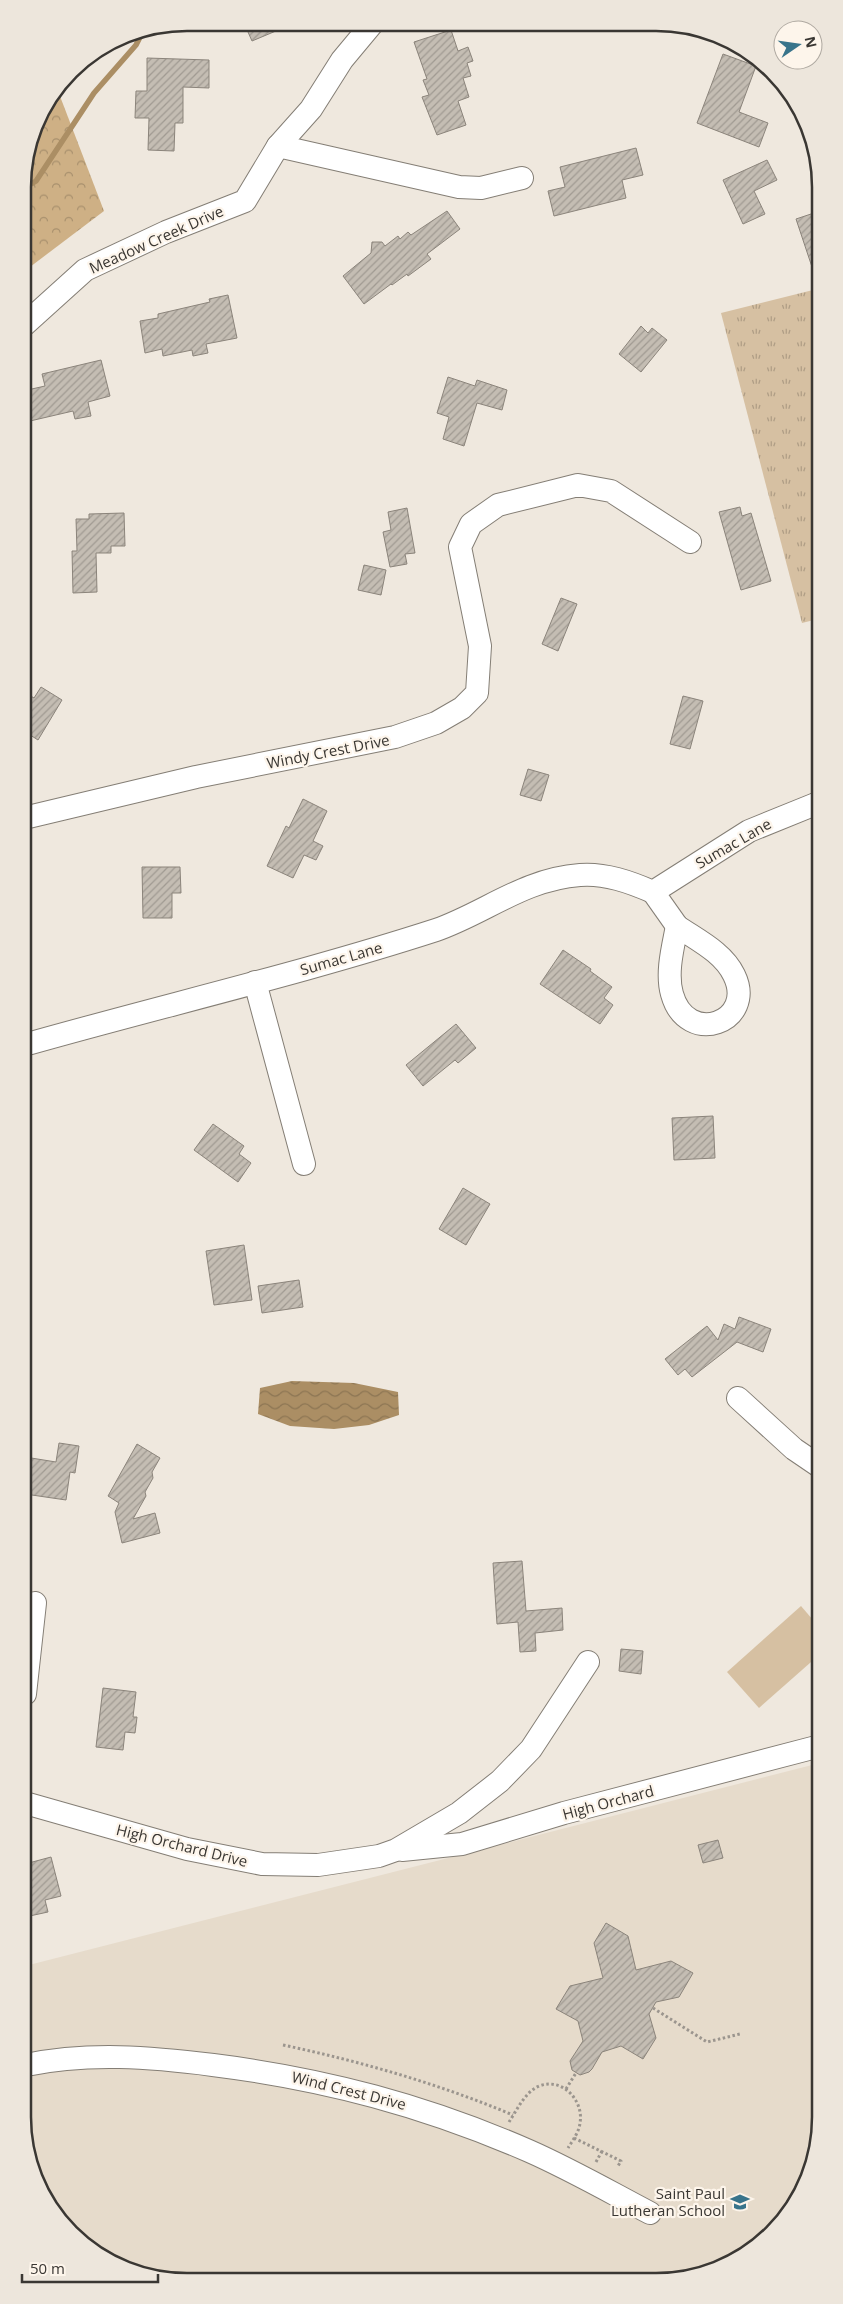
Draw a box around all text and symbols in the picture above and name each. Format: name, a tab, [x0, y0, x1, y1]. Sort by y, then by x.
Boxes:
north arrow	[773, 20, 823, 70]
text: N	[801, 34, 822, 50]
street label: Meadow Creek Drive	[86, 200, 226, 278]
street label: Windy Crest Drive	[265, 729, 391, 773]
street label: Sumac Lane	[691, 813, 775, 873]
street label: Sumac Lane	[298, 937, 384, 979]
street label: High Orchard	[560, 1780, 656, 1824]
street label: High Orchard Drive	[114, 1819, 250, 1871]
street label: Wind Crest Drive	[290, 2066, 408, 2114]
place label: Saint Paul Lutheran School	[611, 2183, 725, 2220]
school or university icon: Saint Paul Lutheran School	[729, 2191, 751, 2213]
scale bar	[22, 2252, 159, 2284]
text: 50 m	[30, 2258, 65, 2278]

